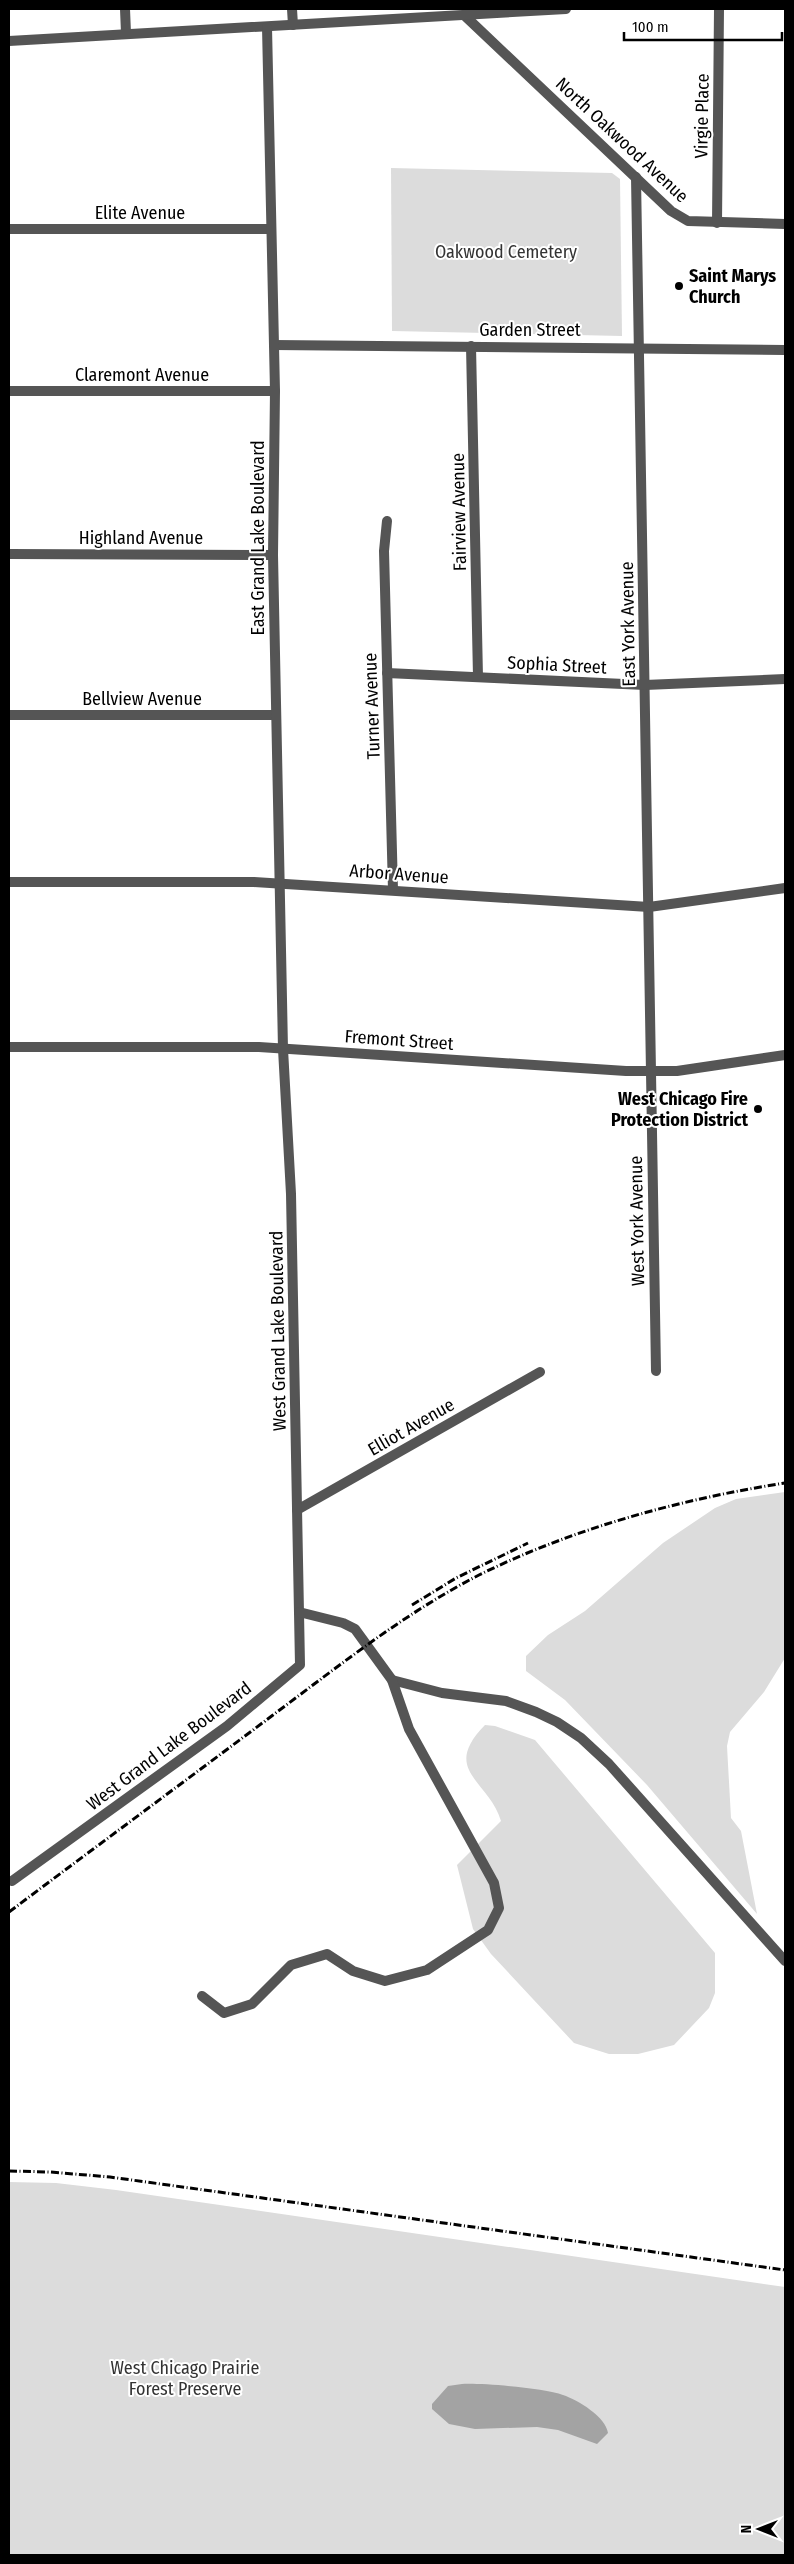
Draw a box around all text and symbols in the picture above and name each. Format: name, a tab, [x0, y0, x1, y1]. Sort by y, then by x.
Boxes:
scale bar	[624, 10, 782, 42]
text: 100 m	[632, 18, 669, 36]
street label: North Oakwood Avenue	[551, 73, 693, 207]
street label: Virgie Place	[690, 73, 714, 159]
street label: Elite Avenue	[95, 202, 185, 224]
park label: Oakwood Cemetery	[435, 241, 577, 263]
place label: Saint Marys Church	[689, 265, 776, 308]
marker: Saint Marys Church	[673, 280, 685, 292]
street label: Garden Street	[479, 319, 581, 341]
street label: Claremont Avenue	[75, 364, 209, 386]
street label: East Grand Lake Boulevard	[247, 440, 269, 636]
street label: Fairview Avenue	[447, 453, 471, 571]
street label: Highland Avenue	[79, 527, 203, 549]
street label: East York Avenue	[616, 561, 640, 687]
street label: Sophia Street	[507, 651, 607, 679]
street label: Turner Avenue	[359, 652, 385, 759]
street label: Bellview Avenue	[82, 688, 202, 710]
street label: Arbor Avenue	[349, 860, 449, 888]
street label: Fremont Street	[344, 1025, 454, 1055]
place label: West Chicago Fire Protection District	[611, 1088, 749, 1131]
marker: West Chicago Fire Protection District	[752, 1103, 764, 1115]
street label: West York Avenue	[625, 1156, 649, 1286]
street label: West Grand Lake Boulevard	[265, 1231, 291, 1431]
street label: Elliot Avenue	[364, 1393, 458, 1461]
street label: West Grand Lake Boulevard	[82, 1677, 256, 1815]
park label: West Chicago Prairie Forest Preserve	[111, 2357, 260, 2400]
north arrow	[734, 2504, 784, 2554]
text: N	[738, 2525, 755, 2533]

